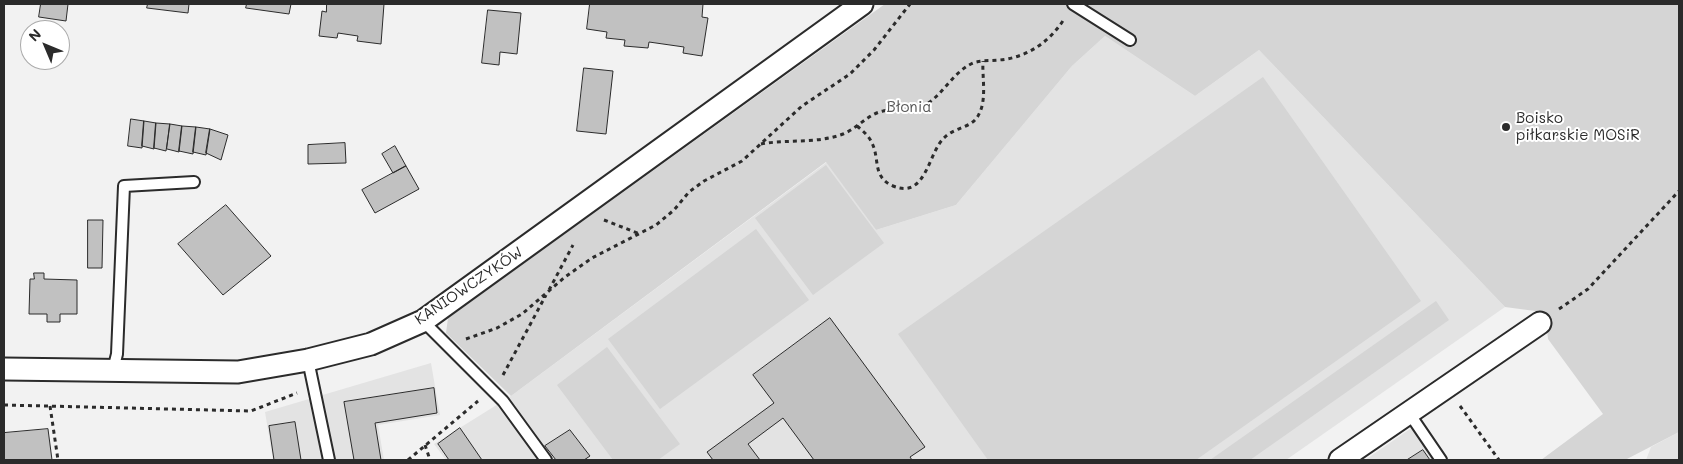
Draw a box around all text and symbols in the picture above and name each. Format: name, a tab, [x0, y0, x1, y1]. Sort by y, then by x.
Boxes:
north arrow	[20, 20, 70, 70]
text: N	[24, 24, 45, 45]
park label: Błonia	[886, 98, 932, 116]
place label: Boisko piłkarskie MOSiR	[1516, 109, 1640, 144]
marker: Boisko piłkarskie MOSiR	[1500, 121, 1512, 133]
street label: KANIOWCZYKÓW	[412, 243, 526, 329]

